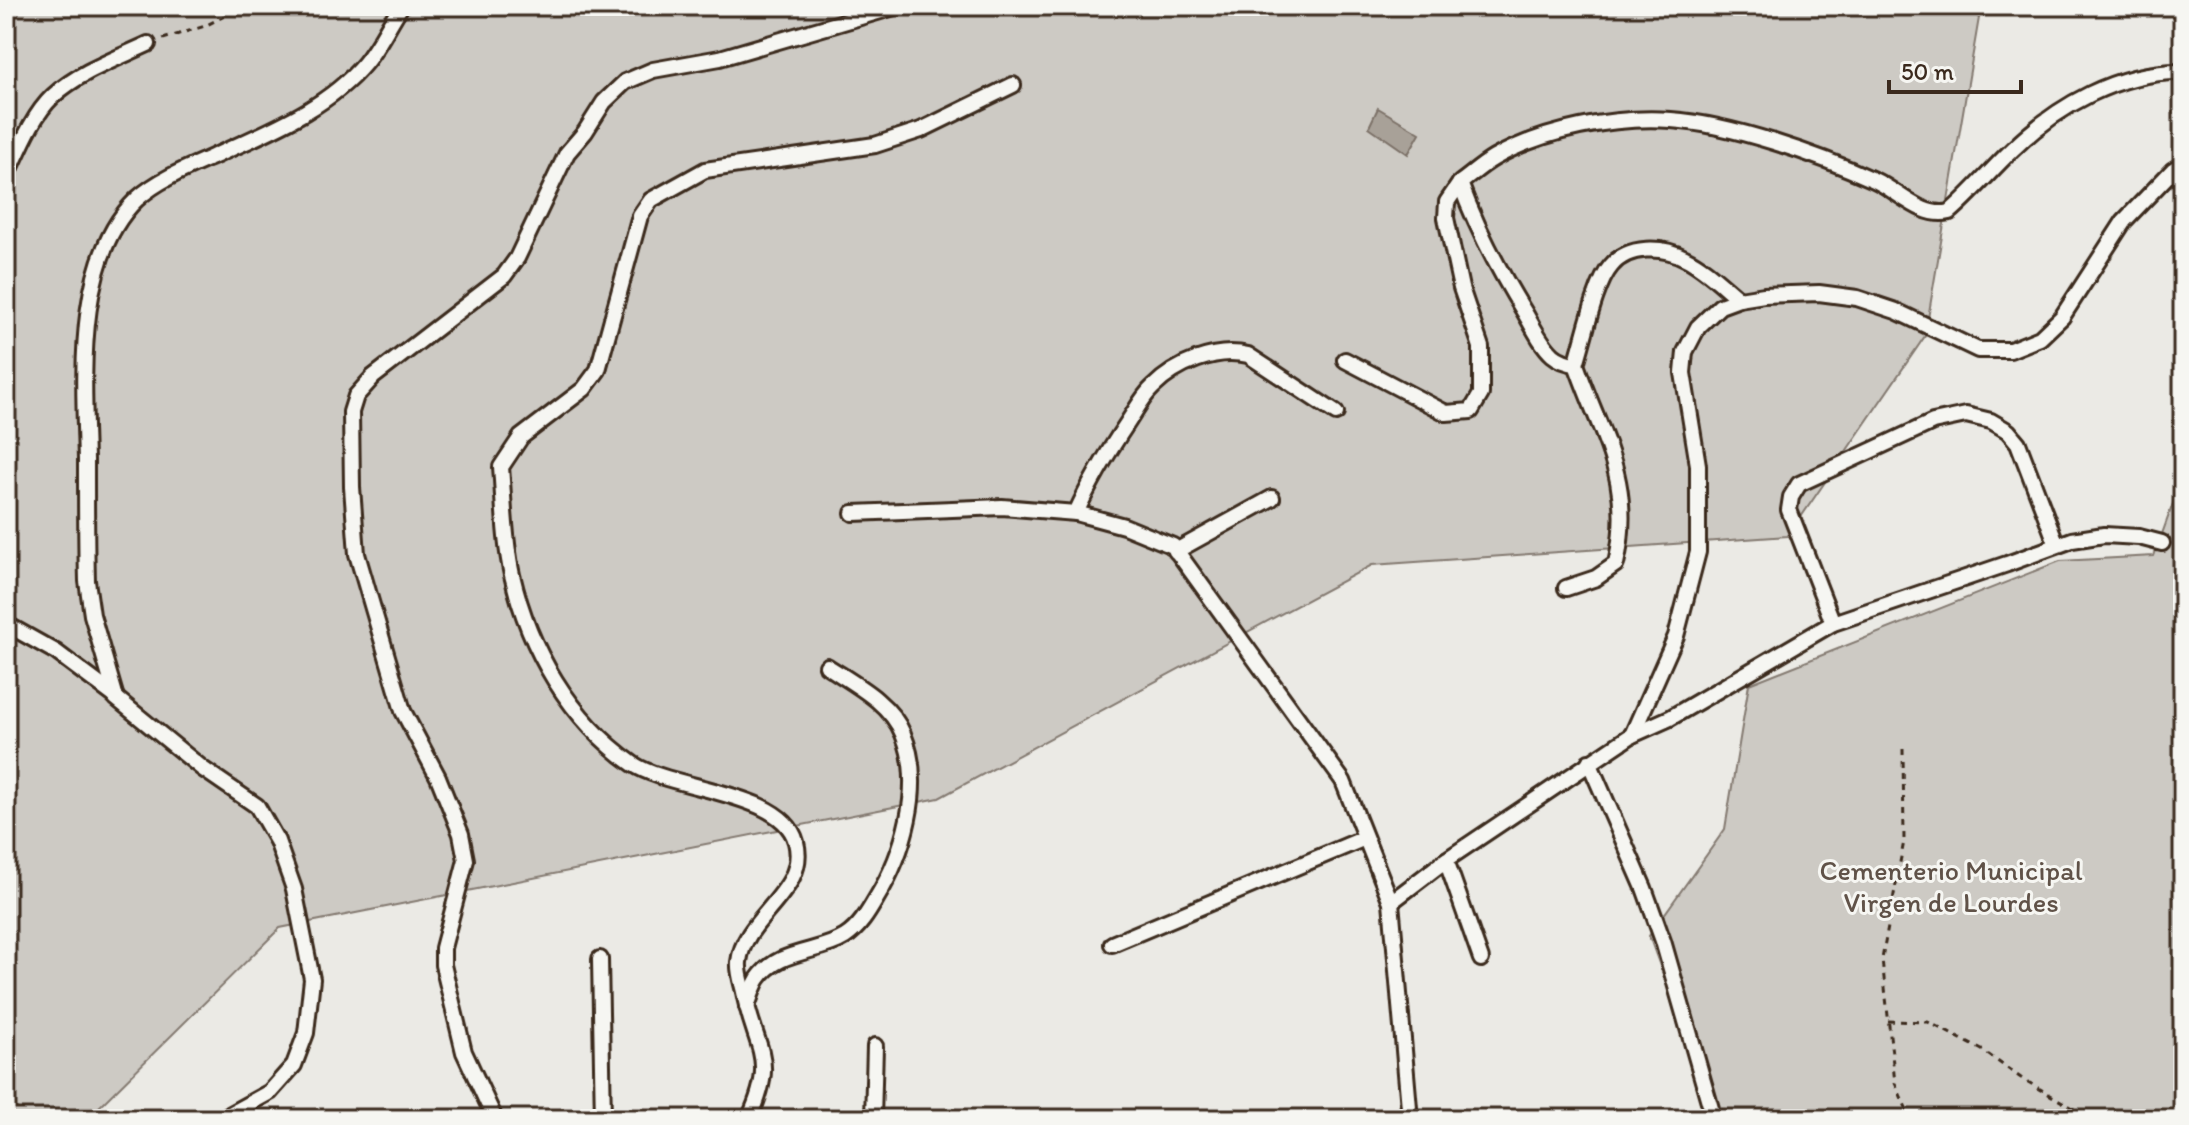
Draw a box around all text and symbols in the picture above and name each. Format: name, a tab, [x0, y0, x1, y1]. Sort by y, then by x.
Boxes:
scale bar	[1889, 44, 2021, 94]
text: 50 m	[1901, 57, 1954, 86]
park label: Cementerio Municipal Virgen de Lourdes	[1819, 853, 2083, 919]

